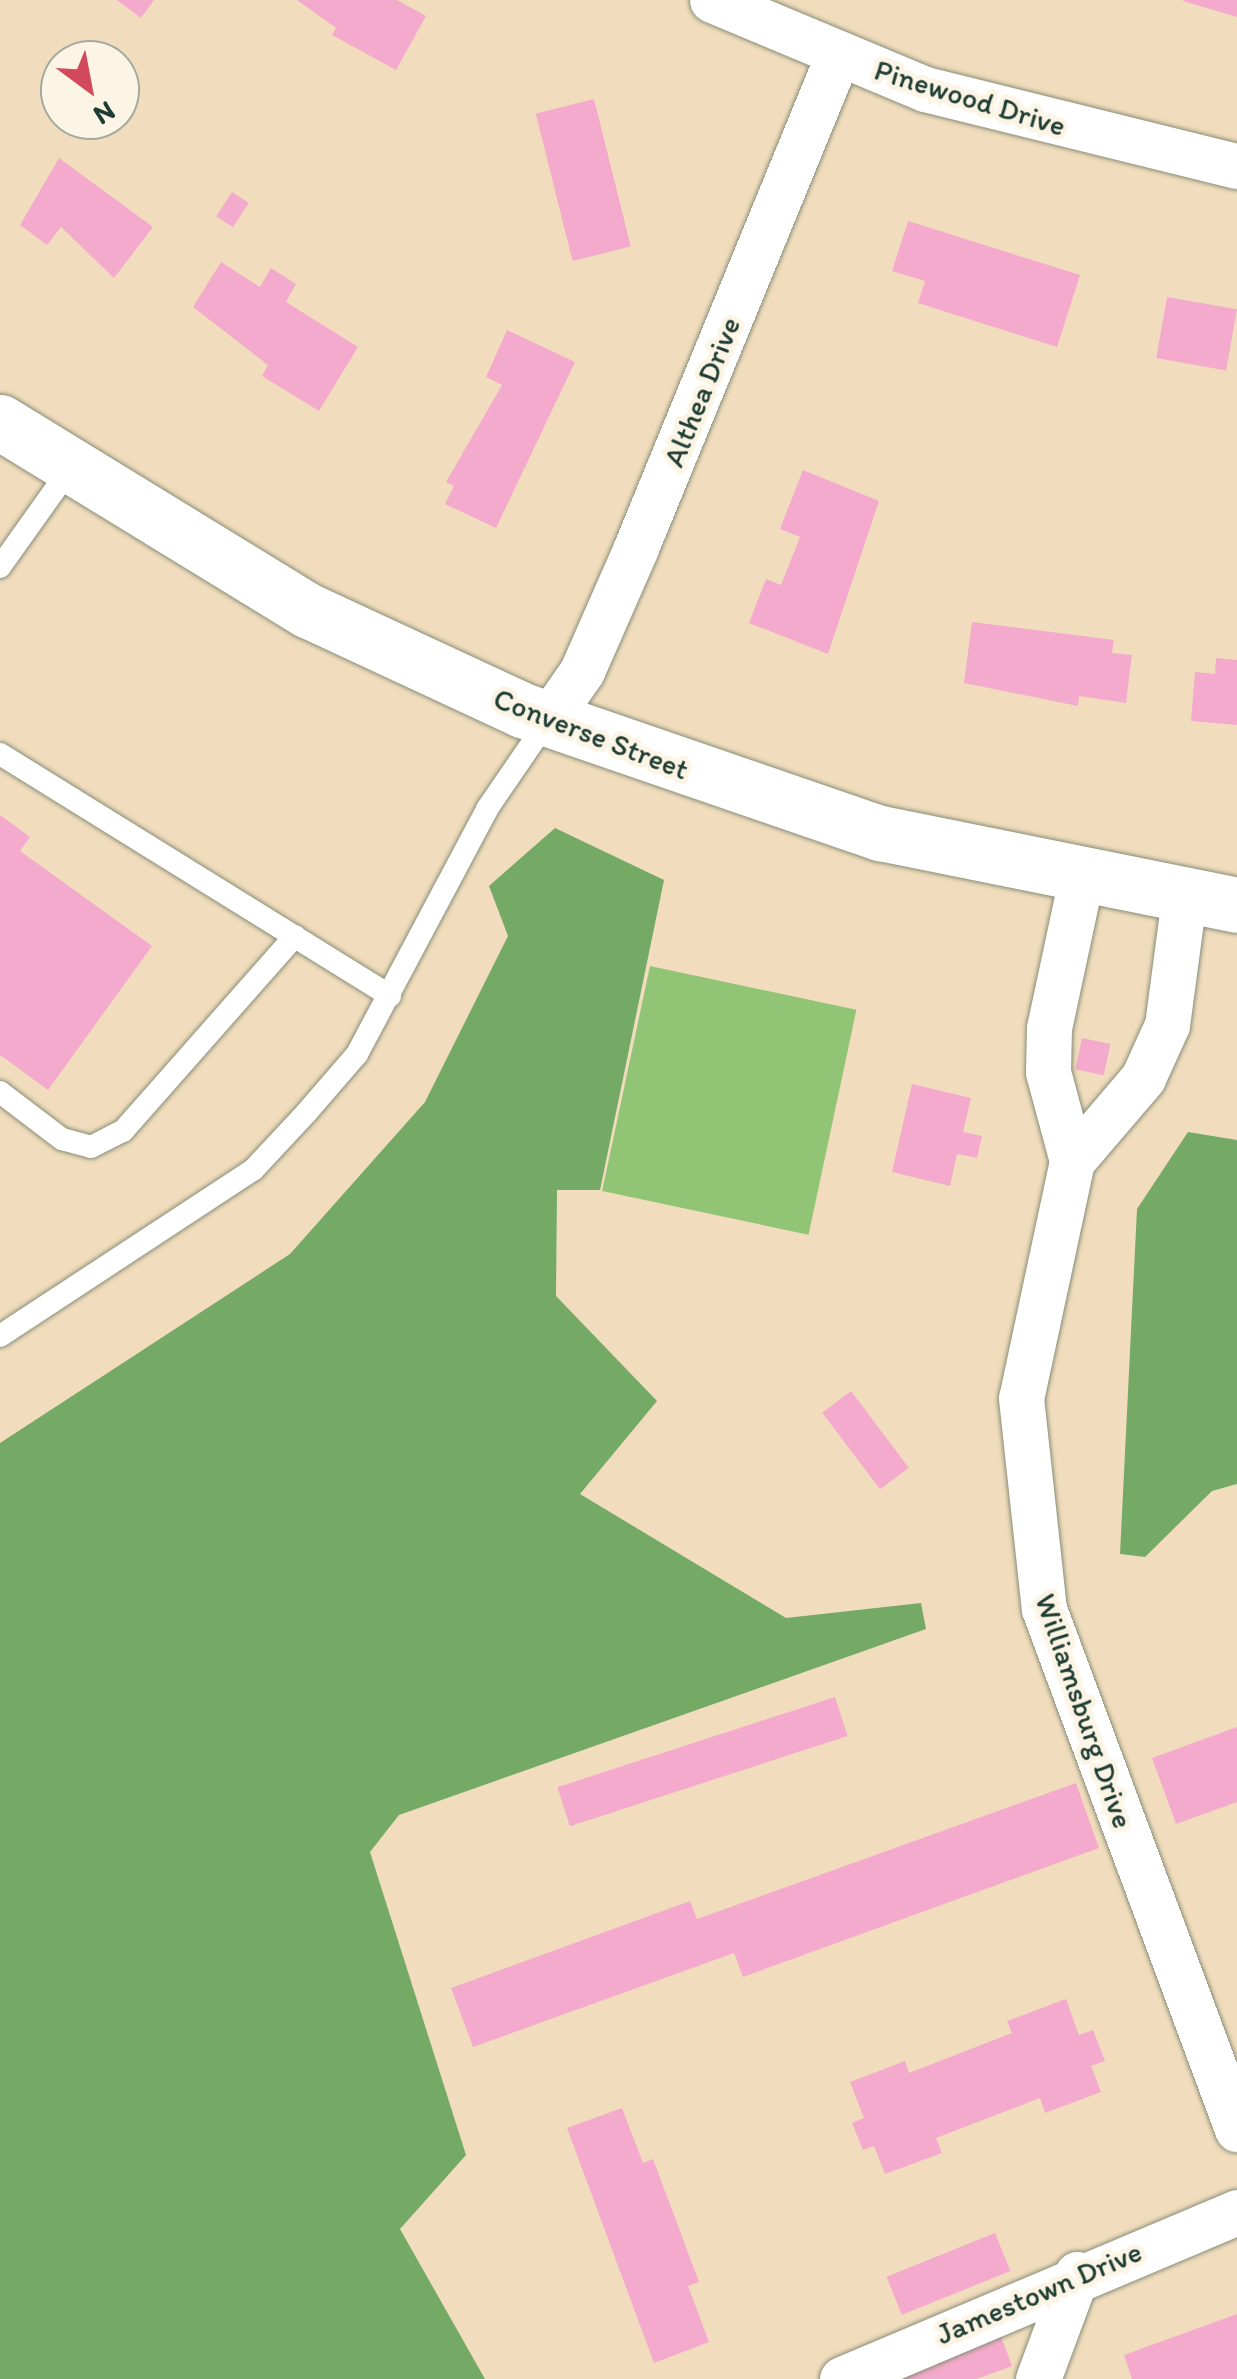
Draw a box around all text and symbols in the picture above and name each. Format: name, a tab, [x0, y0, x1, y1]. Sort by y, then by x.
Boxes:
north arrow	[40, 40, 140, 140]
street label: Pinewood Drive	[870, 52, 1070, 144]
text: N	[88, 94, 122, 133]
street label: Althea Drive	[656, 312, 748, 472]
street label: Converse Street	[489, 680, 693, 788]
street label: Williamsburg Drive	[1027, 1589, 1141, 1833]
street label: Jamestown Drive	[931, 2233, 1147, 2353]

